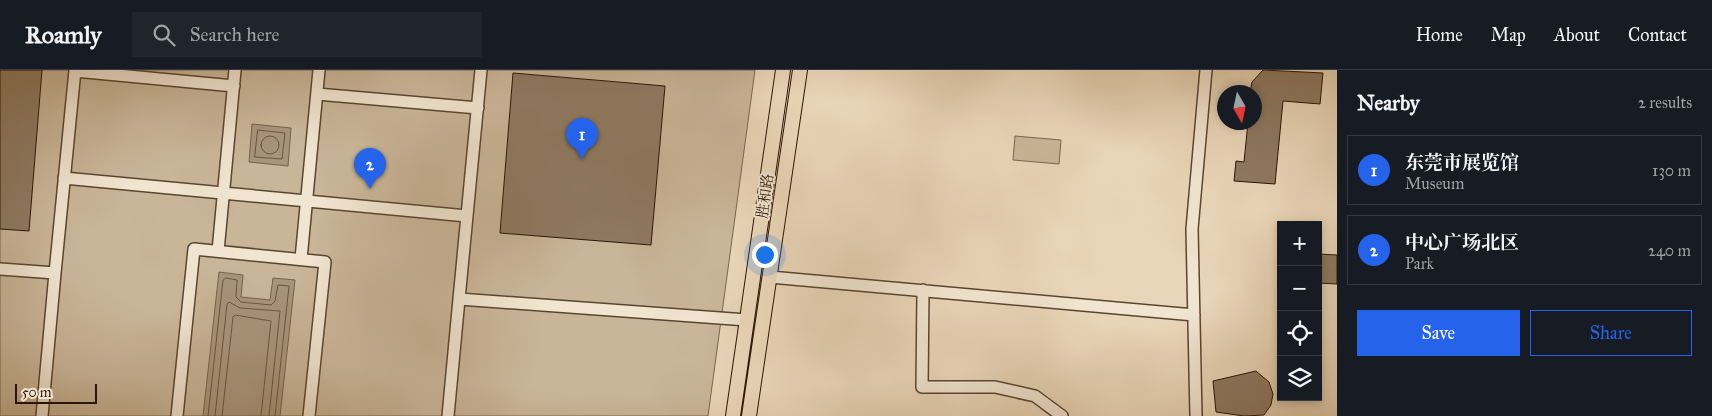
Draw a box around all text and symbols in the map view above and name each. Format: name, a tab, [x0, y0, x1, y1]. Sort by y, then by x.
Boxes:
search box	[132, 12, 482, 57]
text: Roamly	[25, 20, 102, 50]
icon: search	[150, 21, 178, 49]
text: Search here	[190, 23, 280, 46]
text: Home	[1416, 24, 1463, 46]
text: Map	[1491, 24, 1526, 46]
text: About	[1554, 24, 1600, 46]
text: Contact	[1628, 24, 1687, 46]
north arrow	[1217, 85, 1262, 130]
text: Nearby	[1357, 90, 1420, 116]
text: 2 results	[1638, 93, 1692, 112]
pin: 1	[566, 118, 598, 159]
pin: 2	[354, 148, 386, 189]
text: 东莞市展览馆	[1405, 151, 1519, 174]
text: 1	[1371, 161, 1377, 180]
text: 130 m	[1652, 161, 1691, 180]
street label: 胜和路	[753, 172, 777, 220]
text: Museum	[1405, 174, 1464, 193]
map controls	[1277, 221, 1322, 401]
button: +	[1277, 221, 1322, 266]
text: 中心广场北区	[1405, 231, 1519, 254]
text: 2	[1370, 241, 1378, 260]
text: 240 m	[1648, 241, 1691, 260]
your location	[752, 242, 778, 268]
text: Park	[1405, 254, 1434, 273]
button: −	[1277, 266, 1322, 311]
button: Save	[1357, 310, 1520, 356]
button: Share	[1530, 310, 1692, 356]
button: locate	[1277, 311, 1322, 356]
button: layers	[1277, 356, 1322, 401]
scale bar	[15, 381, 98, 404]
text: 50 m	[22, 384, 51, 401]

